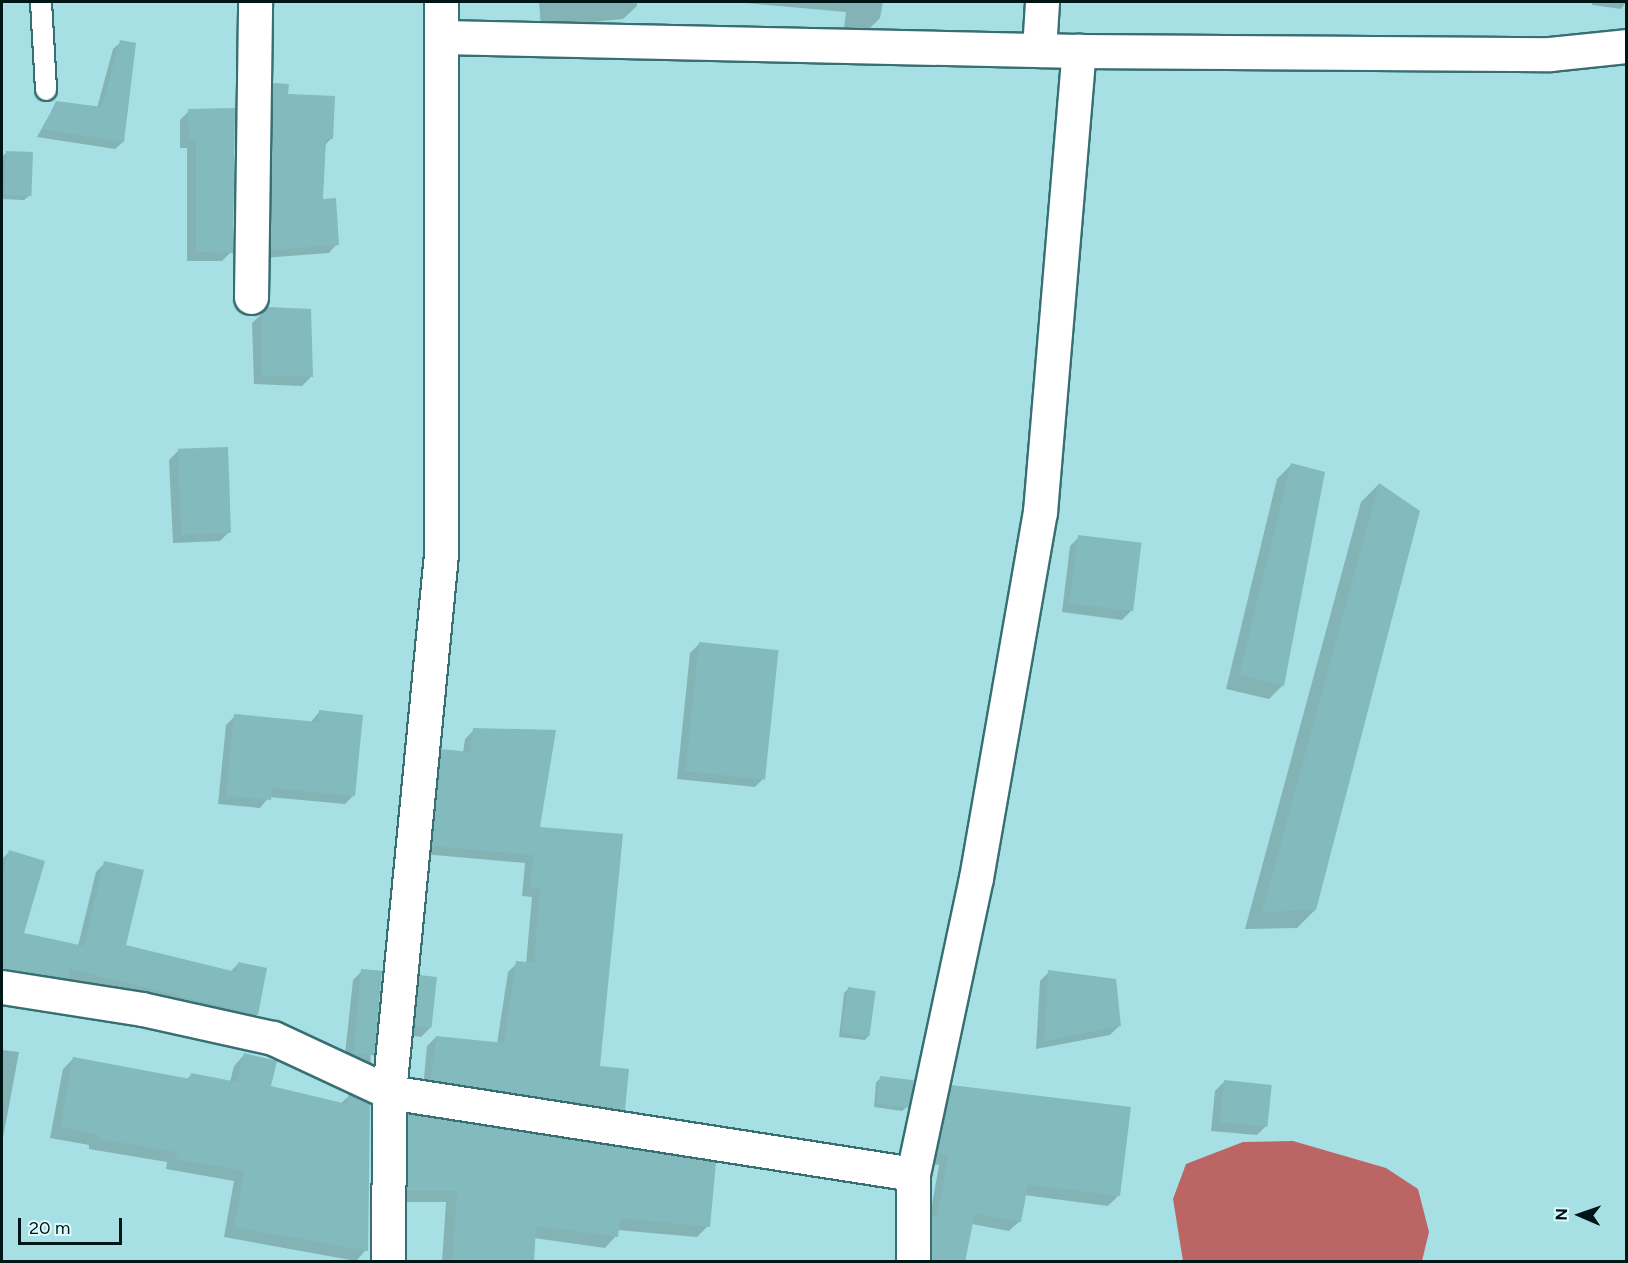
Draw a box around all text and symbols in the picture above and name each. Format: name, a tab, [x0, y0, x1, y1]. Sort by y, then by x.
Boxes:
north arrow	[1550, 1185, 1610, 1245]
scale bar	[21, 1206, 124, 1244]
text: N	[1552, 1208, 1571, 1221]
text: 20 m	[29, 1217, 70, 1239]

